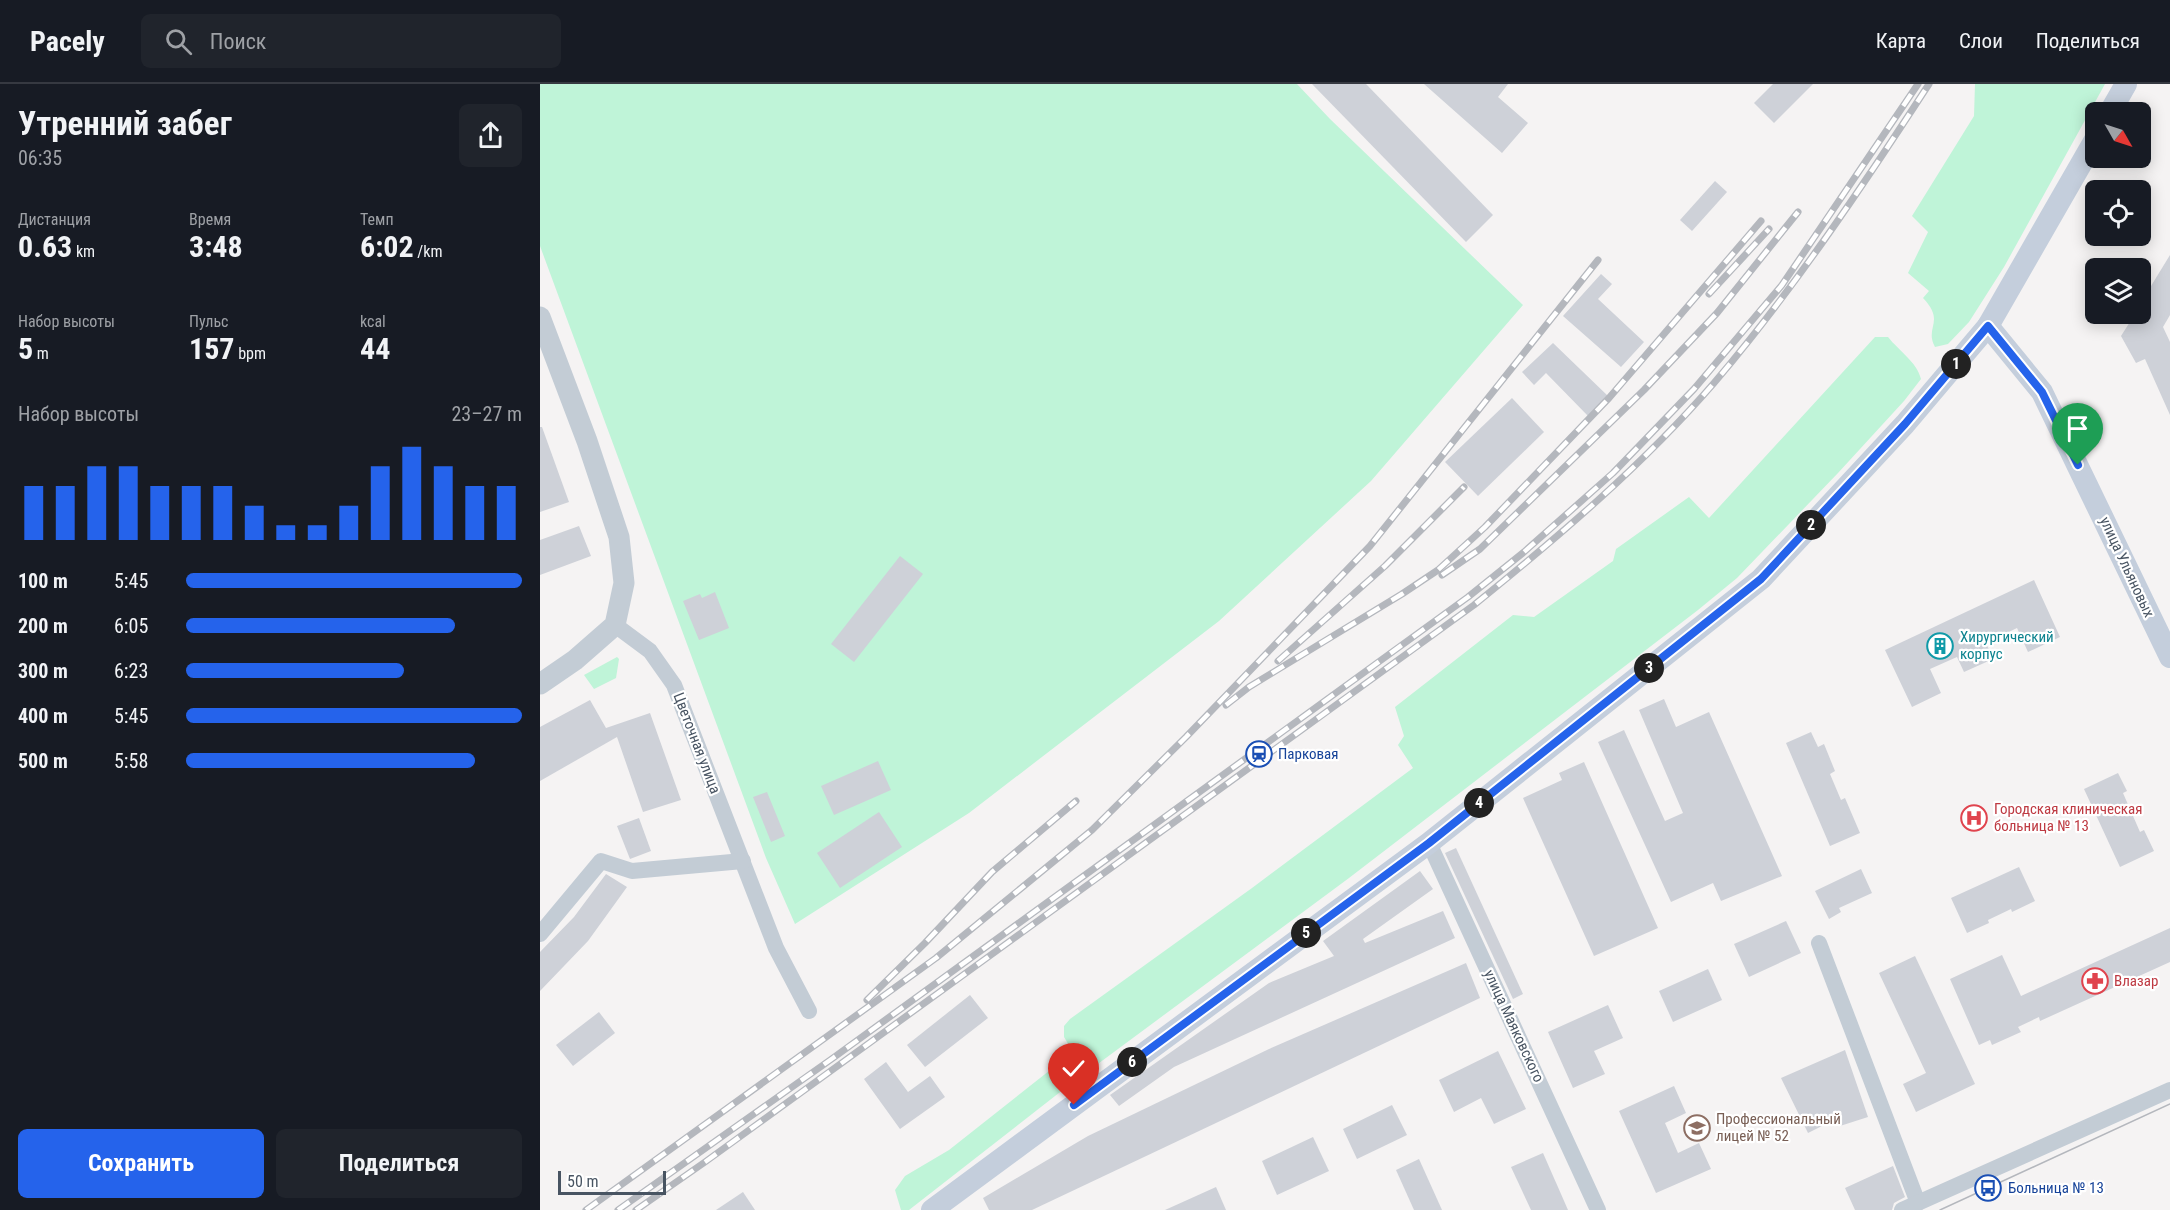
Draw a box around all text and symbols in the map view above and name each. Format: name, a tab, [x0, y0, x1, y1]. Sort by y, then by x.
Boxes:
search box	[141, 14, 561, 68]
text: Pacely	[30, 25, 105, 58]
icon: search	[162, 25, 195, 58]
text: Поиск	[210, 29, 266, 54]
text: Карта	[1876, 29, 1926, 53]
text: Слои	[1959, 29, 2003, 53]
text: Поделиться	[2036, 29, 2140, 53]
north arrow	[2085, 102, 2151, 168]
map controls	[2085, 102, 2151, 324]
text: Утренний забег	[18, 104, 232, 143]
button: share	[459, 104, 522, 167]
text: 06:35	[18, 146, 62, 170]
button: locate	[2085, 180, 2151, 246]
text: Дистанция	[18, 210, 91, 229]
text: Время	[189, 210, 231, 229]
text: Темп	[360, 210, 394, 229]
text: 0.63	[18, 229, 72, 264]
text: 3:48	[189, 229, 243, 264]
text: 6:02	[360, 229, 414, 264]
text: km	[72, 242, 95, 261]
text: /km	[414, 242, 443, 261]
button: layers	[2085, 258, 2151, 324]
text: Набор высоты	[18, 312, 115, 331]
text: Пульс	[189, 312, 228, 331]
text: kcal	[360, 312, 386, 331]
text: 5	[18, 331, 33, 366]
text: 157	[189, 331, 234, 366]
text: 44	[360, 331, 390, 366]
text: m	[33, 344, 49, 363]
text: bpm	[234, 344, 266, 363]
pin: 1	[1941, 349, 1971, 379]
text: 1	[1952, 354, 1960, 373]
text: Набор высоты	[18, 402, 139, 426]
text: 23–27 m	[451, 402, 522, 426]
pin	[2052, 403, 2103, 465]
icon: arrive	[2061, 412, 2094, 445]
pin: 2	[1796, 510, 1826, 540]
street label: улица Ульяновых	[2096, 514, 2158, 621]
text: 2	[1807, 515, 1815, 534]
text: 100 m	[18, 569, 68, 593]
text: 5:45	[114, 569, 148, 593]
text: 200 m	[18, 614, 68, 638]
text: 6:05	[114, 614, 148, 638]
place label: Хирургический корпус	[1960, 628, 2054, 663]
building icon: Хирургический корпус	[1925, 631, 1955, 661]
pin: 3	[1634, 653, 1664, 683]
text: 3	[1645, 658, 1653, 677]
text: 300 m	[18, 659, 68, 683]
text: 6:23	[114, 659, 148, 683]
street label: Цветочная улица	[669, 690, 725, 796]
text: 400 m	[18, 704, 68, 728]
text: 5:45	[114, 704, 148, 728]
station icon: Парковая	[1244, 739, 1274, 769]
place label: Парковая	[1278, 745, 1338, 763]
text: 500 m	[18, 749, 68, 773]
text: 5:58	[114, 749, 148, 773]
pin: 4	[1464, 788, 1494, 818]
text: 4	[1475, 793, 1483, 812]
place label: Городская клиническая больница № 13	[1994, 800, 2142, 835]
hospital icon: Городская клиническая больница № 13	[1959, 803, 1989, 833]
pin: 5	[1291, 918, 1321, 948]
text: 5	[1302, 923, 1310, 942]
pharmacy icon: Влазар	[2080, 966, 2110, 996]
street label: улица Маяковского	[1480, 967, 1548, 1085]
place label: Влазар	[2114, 972, 2158, 990]
pin	[1048, 1043, 1099, 1105]
pin: 6	[1117, 1047, 1147, 1077]
icon: check	[1057, 1052, 1090, 1085]
text: 6	[1128, 1052, 1136, 1071]
place label: Профессиональный лицей № 52	[1716, 1110, 1841, 1145]
school or university icon: Профессиональный лицей № 52	[1682, 1113, 1712, 1143]
button: Сохранить	[18, 1129, 264, 1198]
button: Поделиться	[276, 1129, 522, 1198]
scale bar	[558, 1168, 666, 1196]
text: 50 m	[567, 1172, 599, 1191]
bus stop icon: Больница № 13	[1973, 1173, 2003, 1203]
place label: Больница № 13	[2008, 1179, 2104, 1197]

